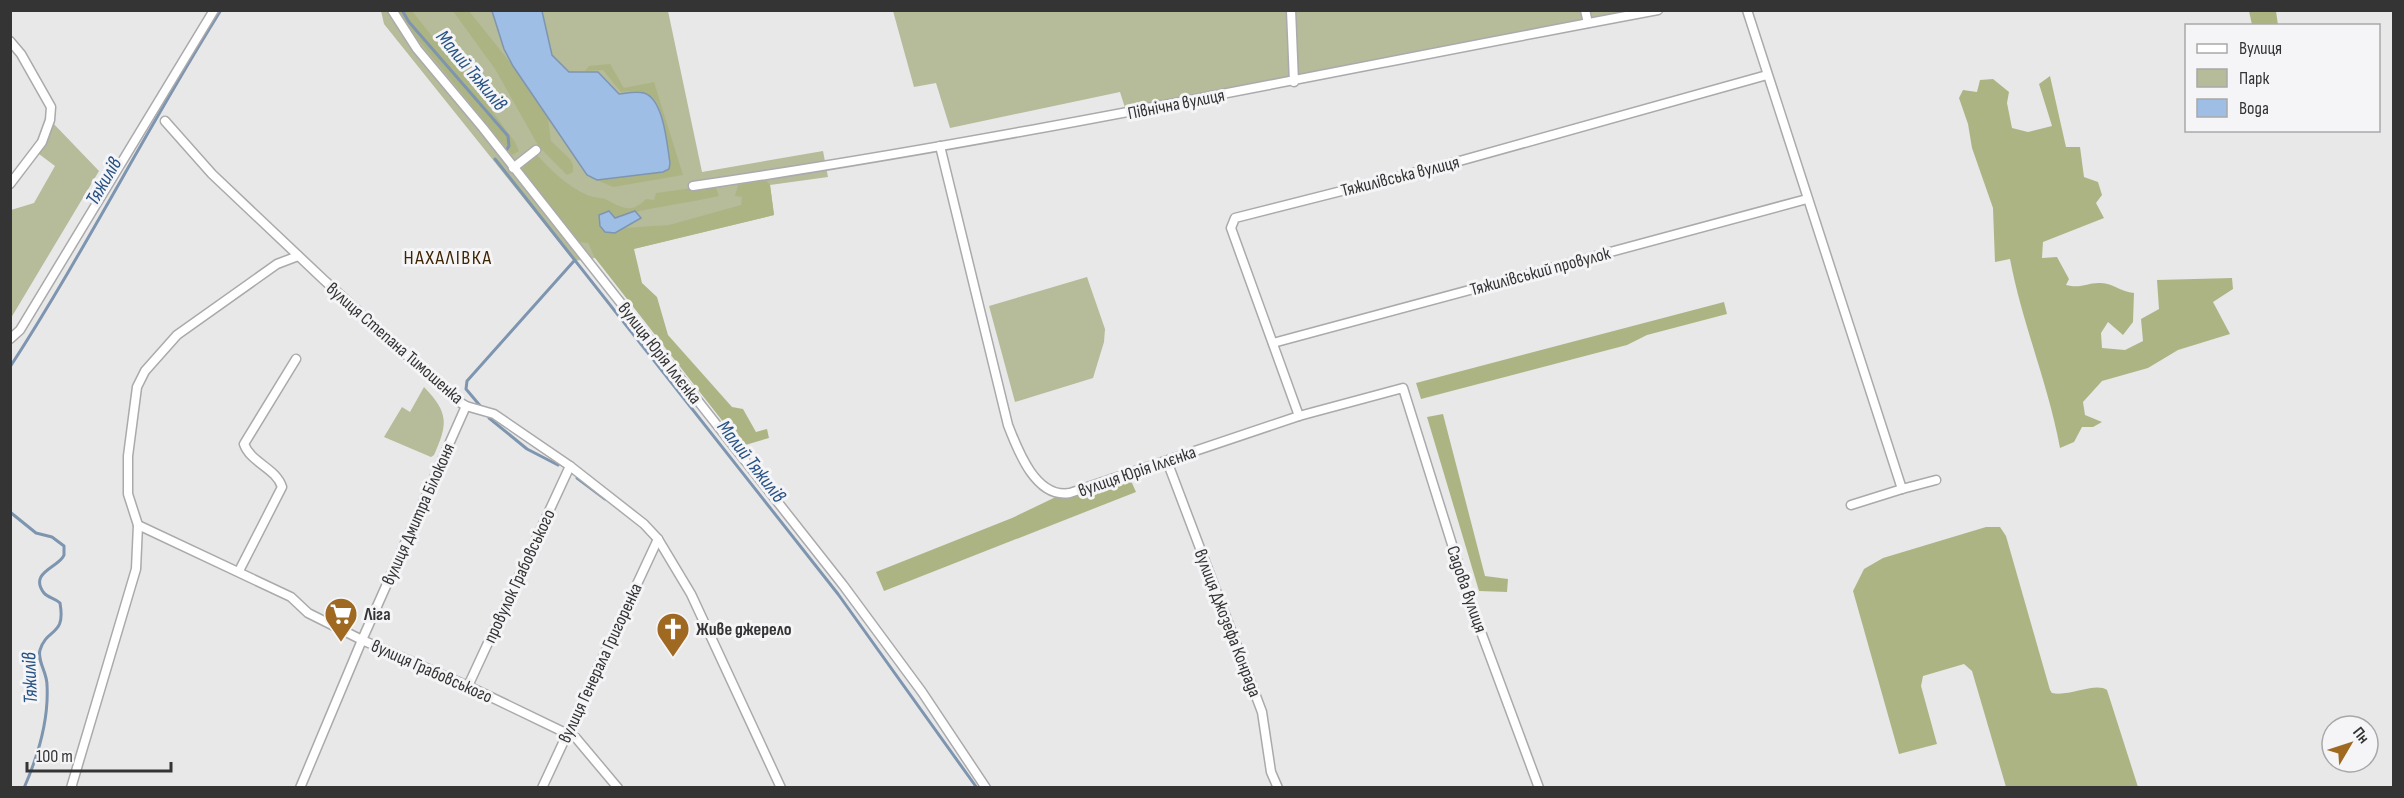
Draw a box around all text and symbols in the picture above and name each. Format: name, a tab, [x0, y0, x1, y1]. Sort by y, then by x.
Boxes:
legend	[2185, 24, 2380, 132]
water label: Малий Тяжилів	[431, 26, 512, 116]
text: Вулиця	[2239, 38, 2282, 59]
text: Парк	[2239, 68, 2270, 89]
street label: Північна вулиця	[1126, 85, 1226, 124]
text: Вода	[2239, 98, 2269, 119]
street label: Тяжилівська вулиця	[1339, 152, 1461, 201]
water label: Тяжилів	[81, 153, 127, 210]
street label: Тяжилівський провулок	[1468, 243, 1613, 300]
district label: НАХАЛІВКА	[404, 246, 492, 270]
street label: вулиця Степана Тимошенка	[322, 278, 467, 409]
street label: вулиця Юрія Іллєнка	[613, 298, 706, 408]
water label: Малий Тяжилів	[712, 416, 791, 507]
street label: вулиця Дмитра Білоконя	[378, 440, 459, 588]
street label: вулиця Юрія Іллєнка	[1076, 441, 1199, 501]
street label: провулок Грабовського	[479, 506, 560, 646]
street label: Садова вулиця	[1442, 543, 1491, 635]
street label: вулиця Джозефа Конрада	[1190, 546, 1265, 700]
street label: вулиця Генерала Григоренка	[554, 580, 647, 746]
supermarket icon: Ліга	[323, 596, 359, 643]
place label: Ліга	[363, 604, 391, 625]
church icon: Живе джерело	[655, 611, 691, 658]
place label: Живе джерело	[696, 619, 792, 640]
street label: вулиця Грабовського	[368, 635, 496, 708]
water label: Тяжилів	[17, 652, 43, 704]
north arrow	[2320, 714, 2380, 774]
text: Пн	[2348, 724, 2373, 747]
scale bar	[27, 735, 171, 773]
text: 100 m	[36, 746, 73, 767]

